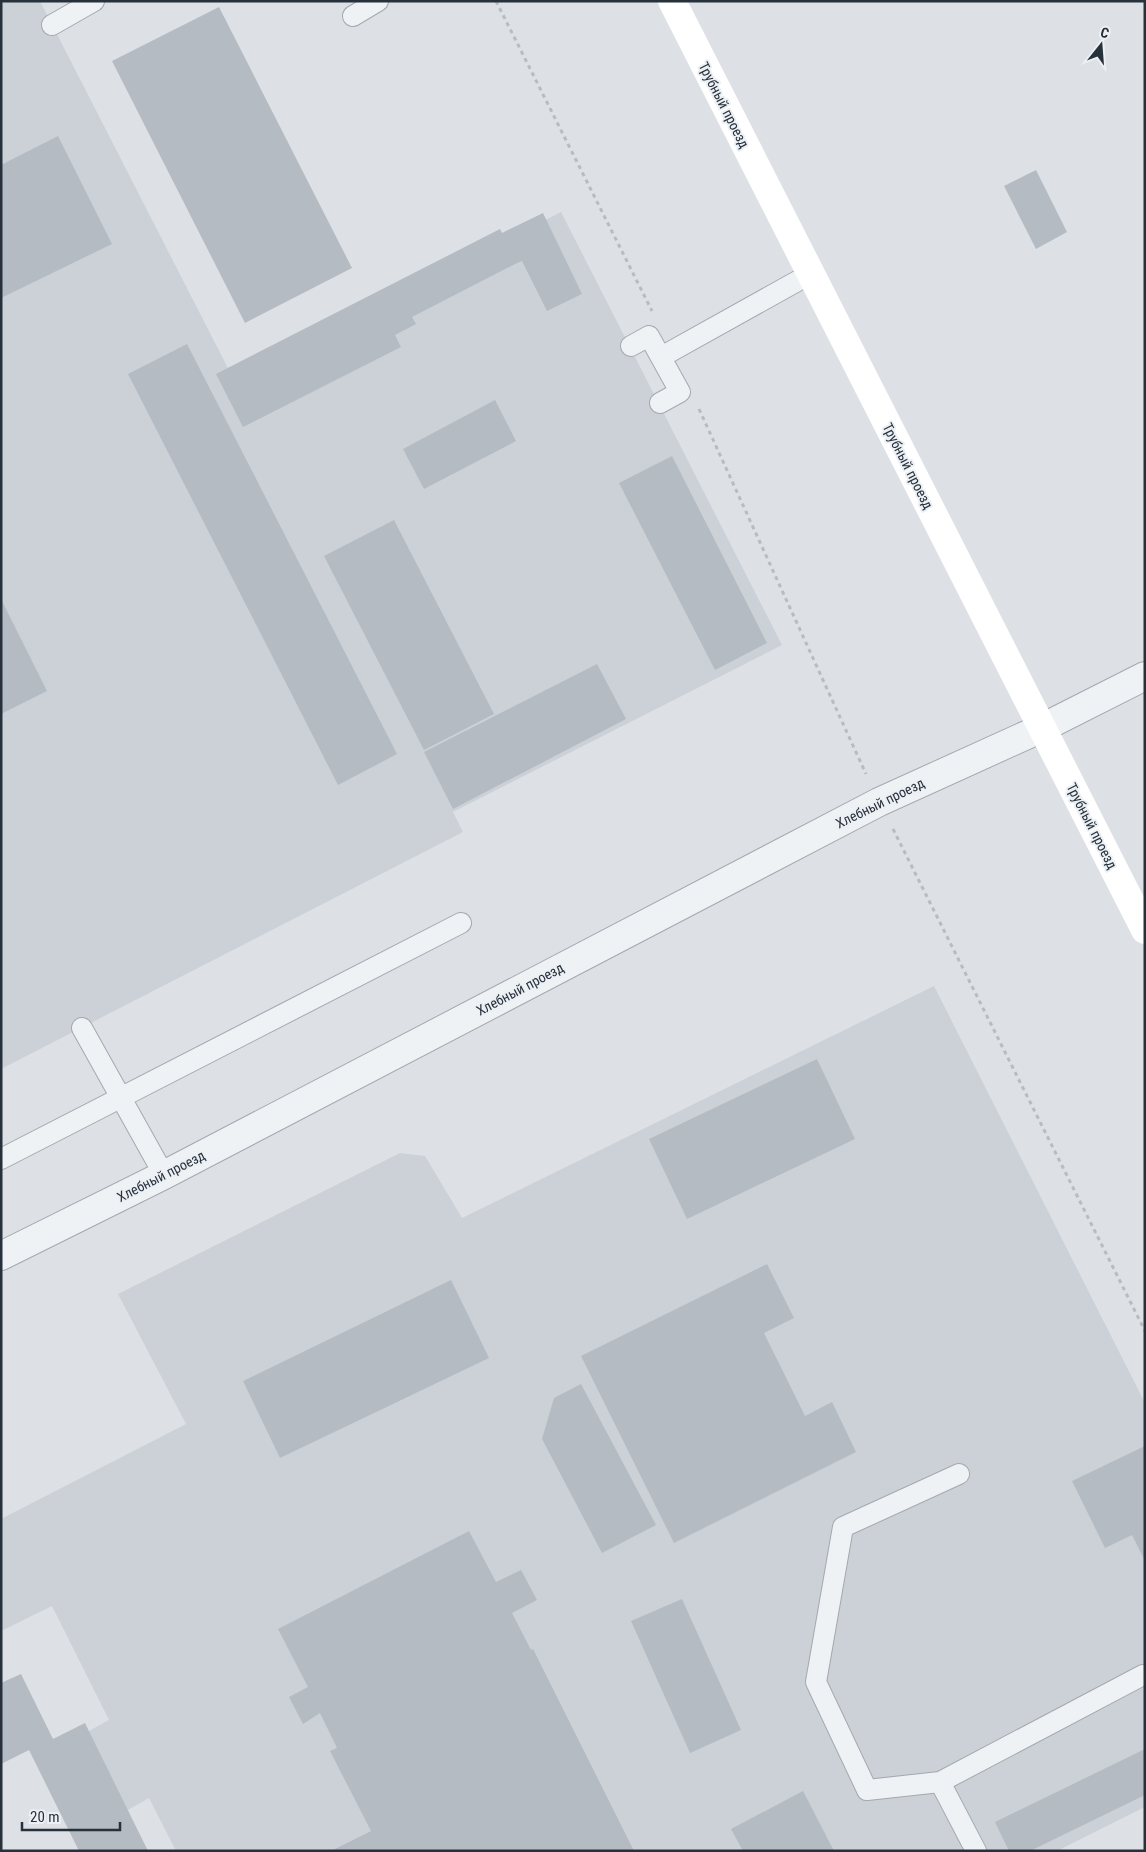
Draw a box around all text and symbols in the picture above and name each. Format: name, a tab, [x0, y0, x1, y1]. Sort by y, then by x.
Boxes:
north arrow	[1076, 20, 1126, 70]
text: С	[1099, 24, 1111, 41]
street label: Трубный проезд	[695, 59, 753, 151]
street label: Трубный проезд	[879, 420, 937, 512]
street label: Хлебный проезд	[833, 774, 927, 831]
street label: Трубный проезд	[1063, 780, 1121, 872]
street label: Хлебный проезд	[474, 959, 567, 1019]
street label: Хлебный проезд	[114, 1147, 208, 1205]
scale bar	[22, 1800, 120, 1832]
text: 20 m	[30, 1808, 60, 1826]

